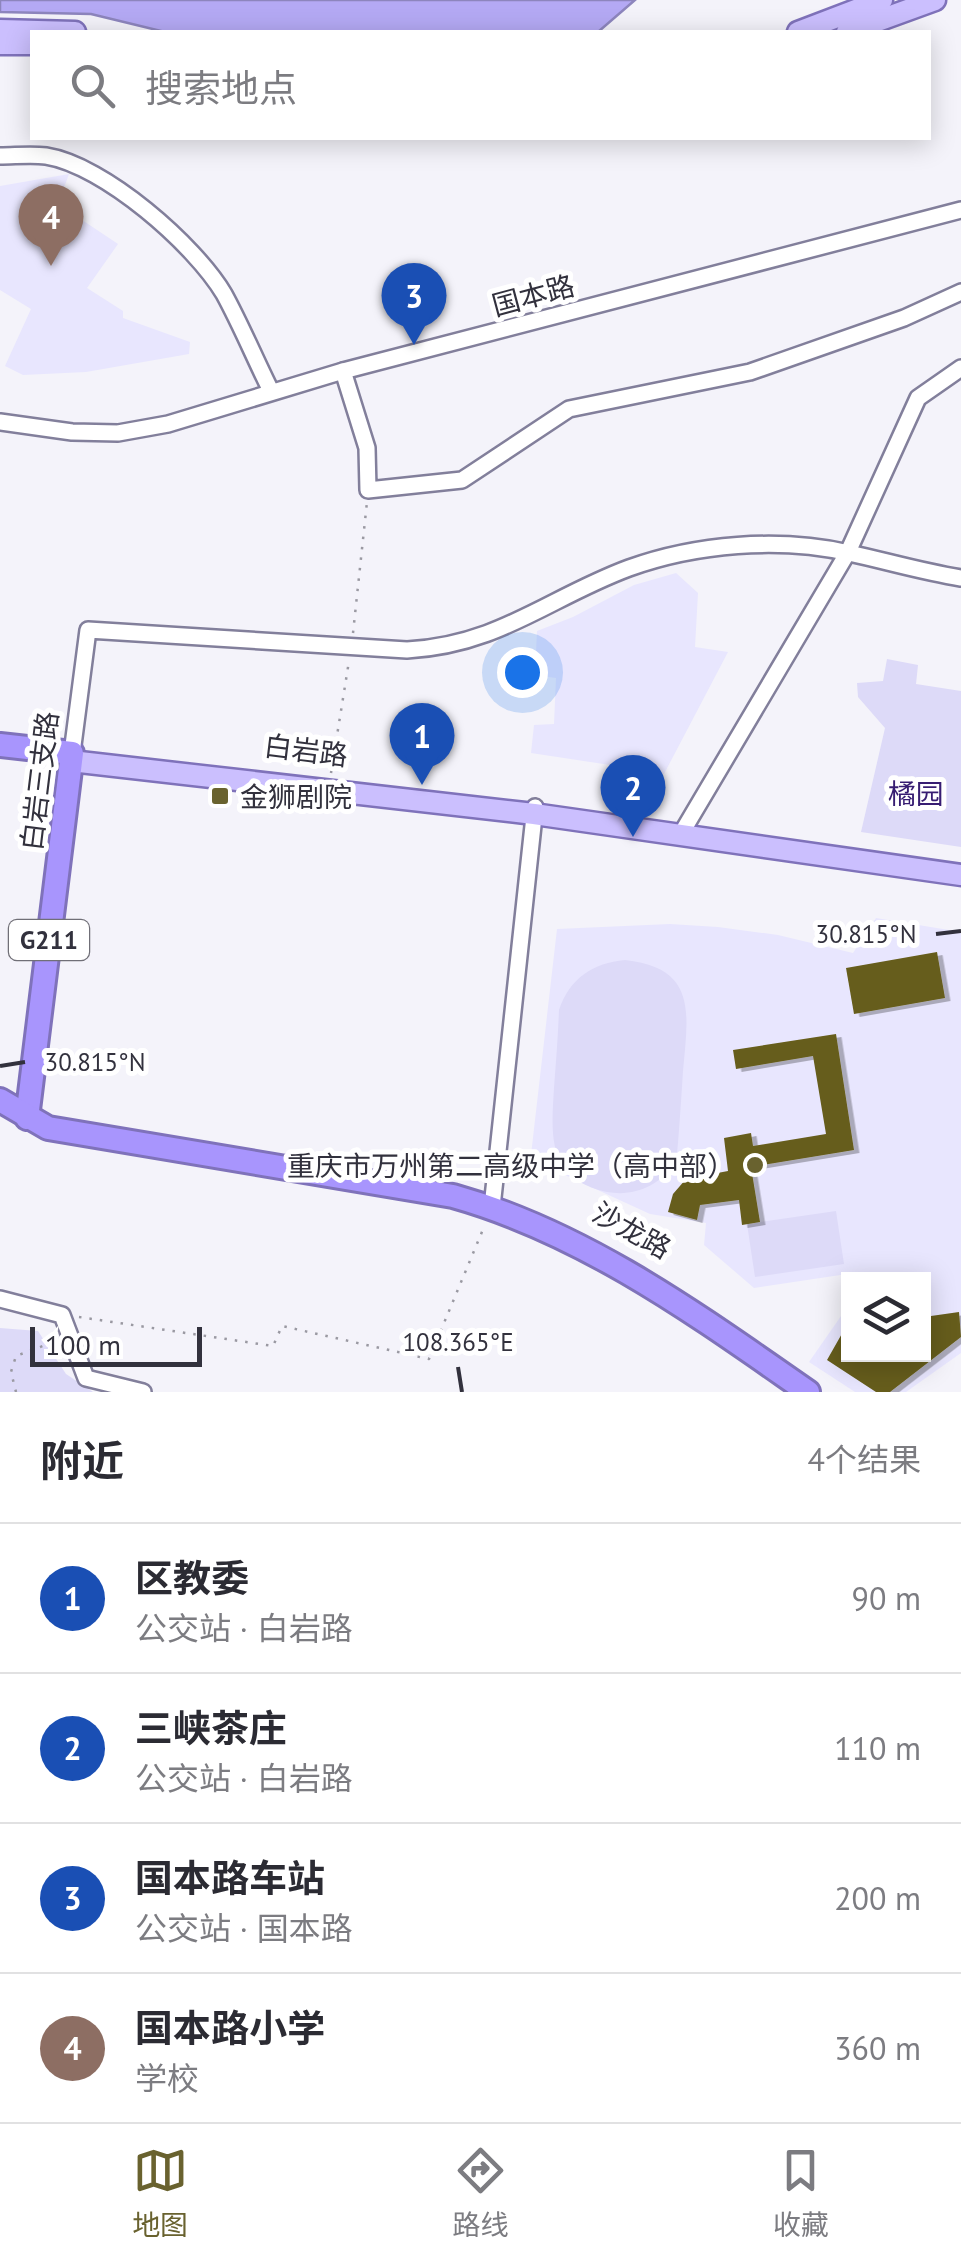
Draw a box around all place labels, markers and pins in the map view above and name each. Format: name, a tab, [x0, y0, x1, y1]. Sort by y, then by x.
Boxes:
pin: 4	[18, 184, 84, 266]
pin: 3	[382, 262, 446, 345]
pin: 1	[390, 702, 454, 785]
pin: 2	[600, 754, 666, 837]
place label: 金狮剧院	[240, 778, 352, 815]
marker: 金狮剧院	[209, 785, 231, 807]
place label: 重庆市万州第二高级中学（高中部）	[287, 1147, 735, 1184]
marker: 重庆市万州第二高级中学（高中部）	[744, 1154, 766, 1176]

